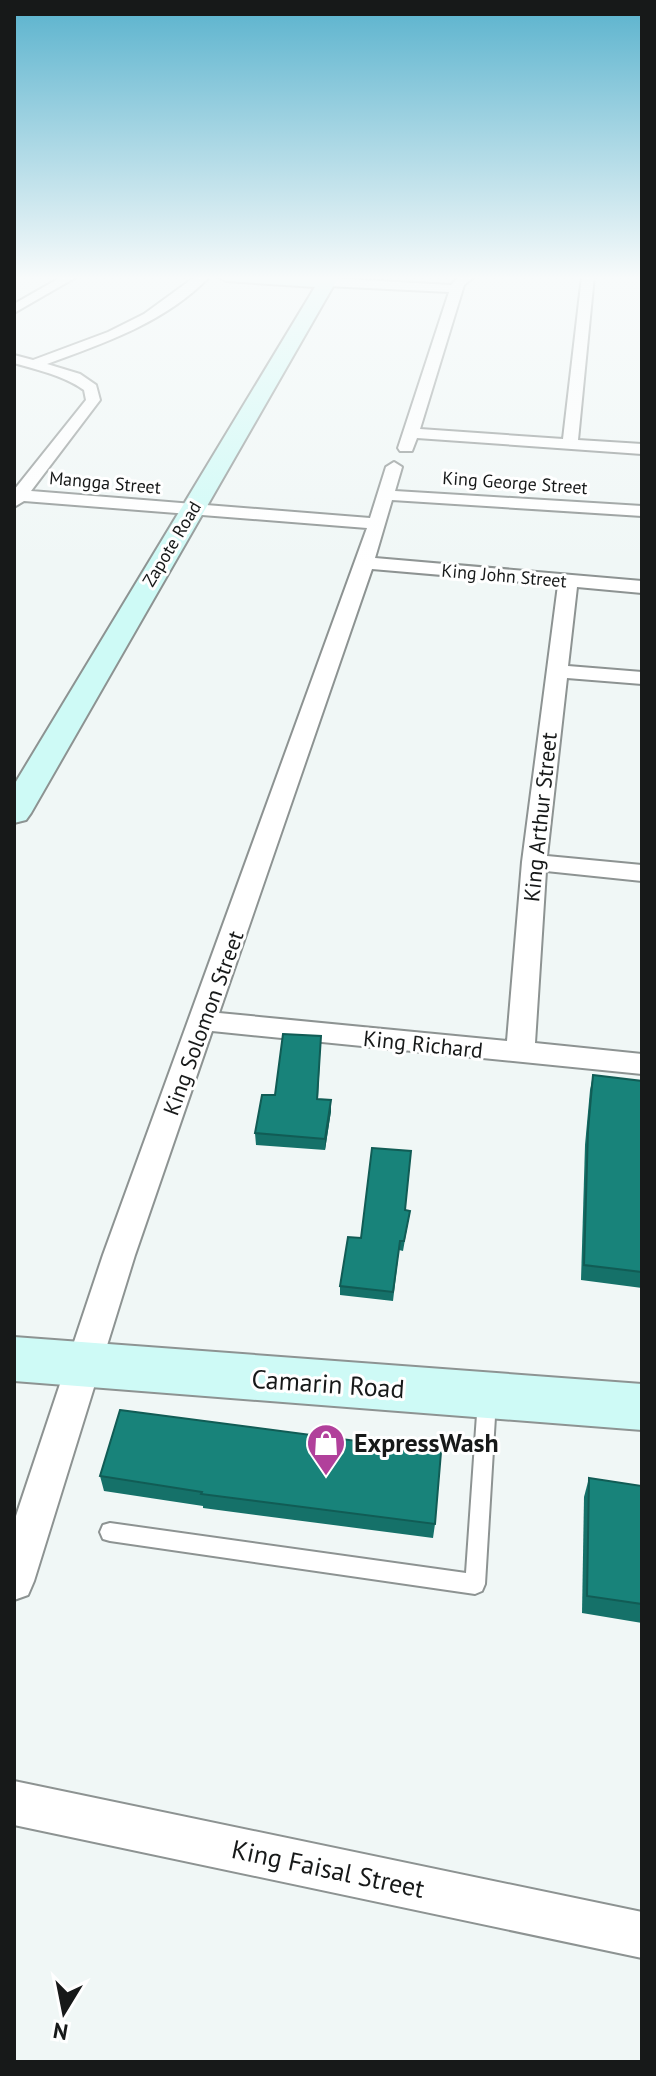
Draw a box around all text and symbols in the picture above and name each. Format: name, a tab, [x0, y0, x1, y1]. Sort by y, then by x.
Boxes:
street label: Mangga Street	[48, 466, 162, 499]
street label: King George Street	[442, 466, 588, 499]
street label: Zapote Road	[137, 497, 206, 591]
street label: King John Street	[441, 559, 568, 592]
street label: King Arthur Street	[517, 730, 563, 903]
street label: King Solomon Street	[157, 926, 250, 1119]
street label: King Richard	[362, 1024, 484, 1064]
street label: Camarin Road	[250, 1362, 406, 1405]
shop icon: ExpressWash	[305, 1422, 347, 1477]
place label: ExpressWash	[354, 1426, 499, 1459]
street label: King Faisal Street	[229, 1832, 428, 1905]
north arrow	[24, 1972, 104, 2052]
text: N	[51, 2017, 70, 2047]

